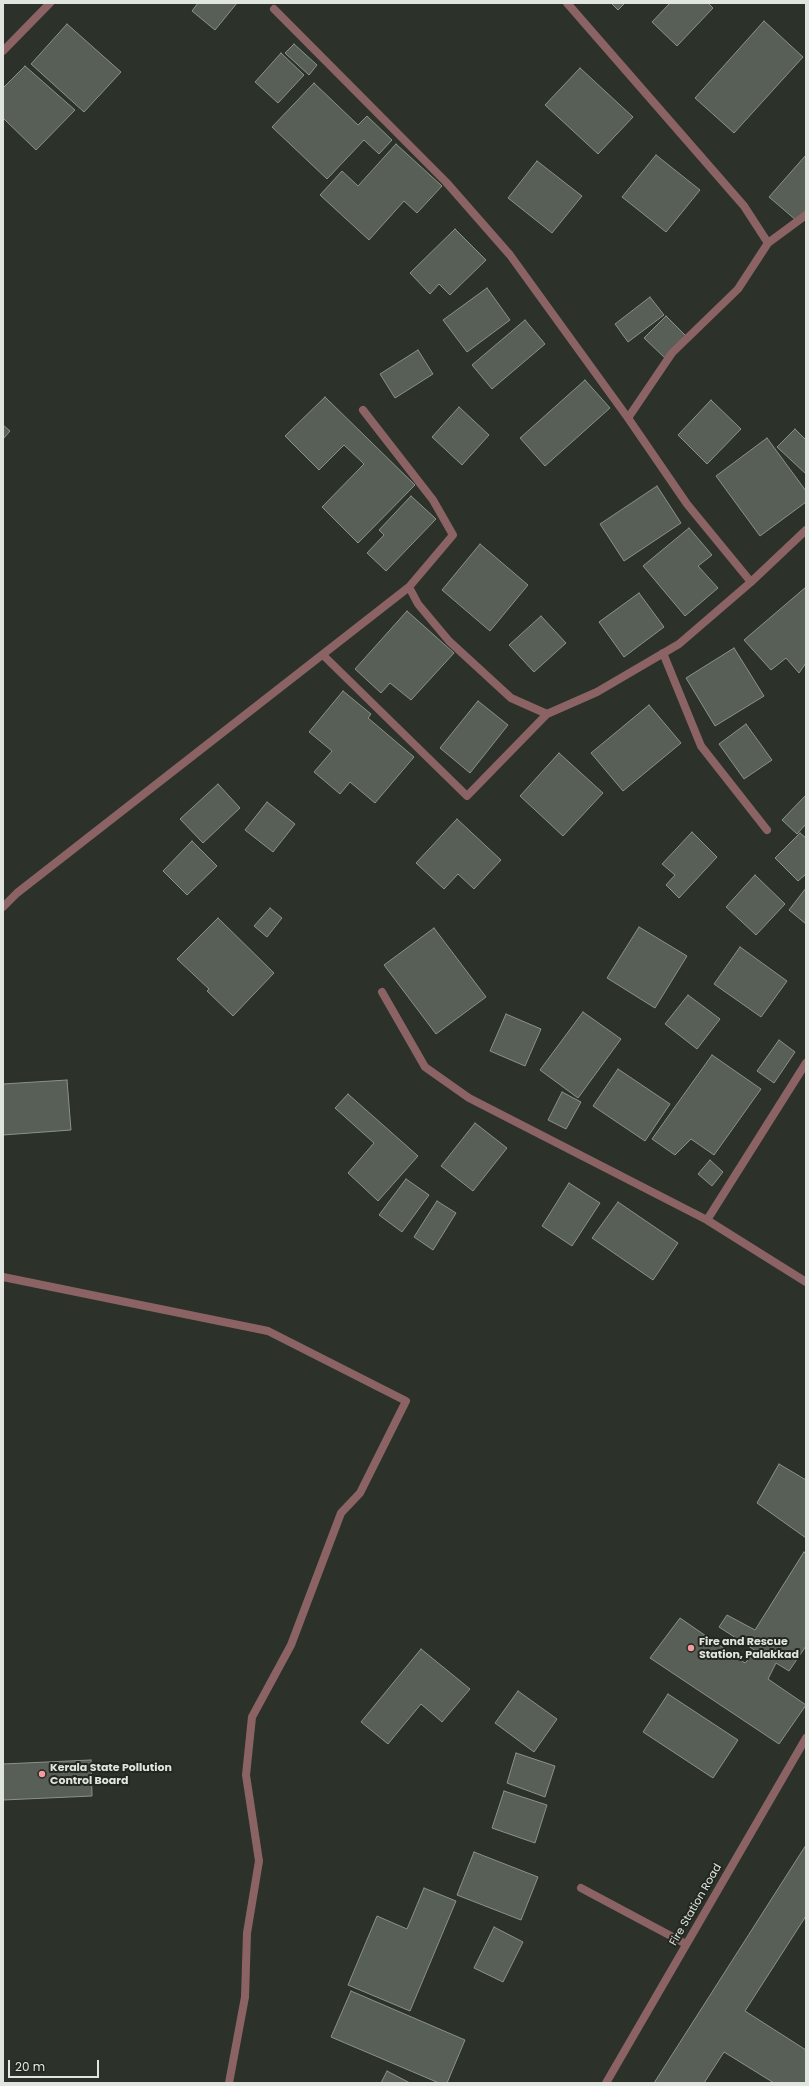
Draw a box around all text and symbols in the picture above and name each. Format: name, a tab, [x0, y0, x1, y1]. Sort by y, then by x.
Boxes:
place label: Fire and Rescue Station, Palakkad	[699, 1635, 799, 1661]
marker: Fire and Rescue Station, Palakkad	[686, 1643, 696, 1653]
place label: Kerala State Pollution Control Board	[50, 1761, 172, 1787]
marker: Kerala State Pollution Control Board	[37, 1769, 47, 1779]
street label: Fire Station Road	[667, 1862, 725, 1948]
scale bar	[10, 2052, 101, 2078]
text: 20 m	[15, 2058, 45, 2075]

